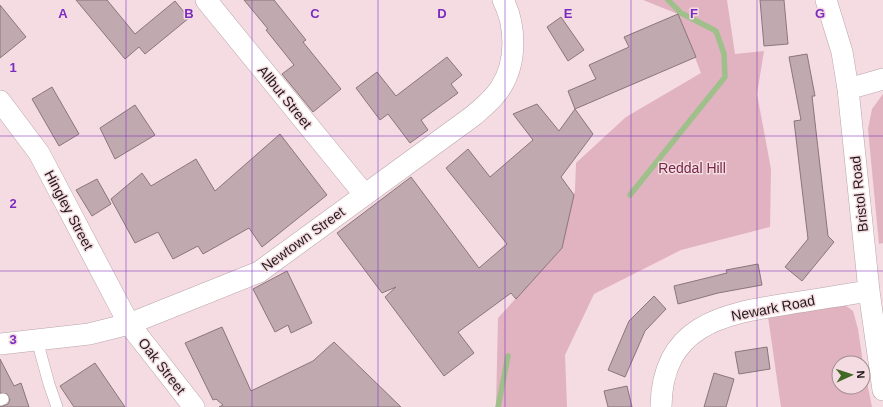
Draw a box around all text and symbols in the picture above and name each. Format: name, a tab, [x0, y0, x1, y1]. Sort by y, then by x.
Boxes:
text: A	[58, 6, 68, 21]
text: B	[184, 6, 194, 21]
text: C	[310, 6, 320, 21]
text: D	[437, 6, 447, 21]
text: E	[564, 6, 573, 21]
text: F	[690, 6, 698, 21]
text: G	[815, 6, 825, 21]
text: 1	[9, 60, 17, 75]
street label: Allbut Street	[255, 62, 315, 132]
street label: Bristol Road	[847, 155, 871, 233]
park label: Reddal Hill	[658, 160, 726, 176]
street label: Hingley Street	[41, 167, 97, 253]
text: 2	[9, 196, 17, 211]
street label: Newtown Street	[258, 203, 348, 275]
street label: Newark Road	[730, 292, 816, 324]
text: 3	[9, 332, 17, 347]
street label: Oak Street	[135, 335, 189, 397]
north arrow	[831, 355, 871, 395]
text: N	[855, 370, 867, 379]

